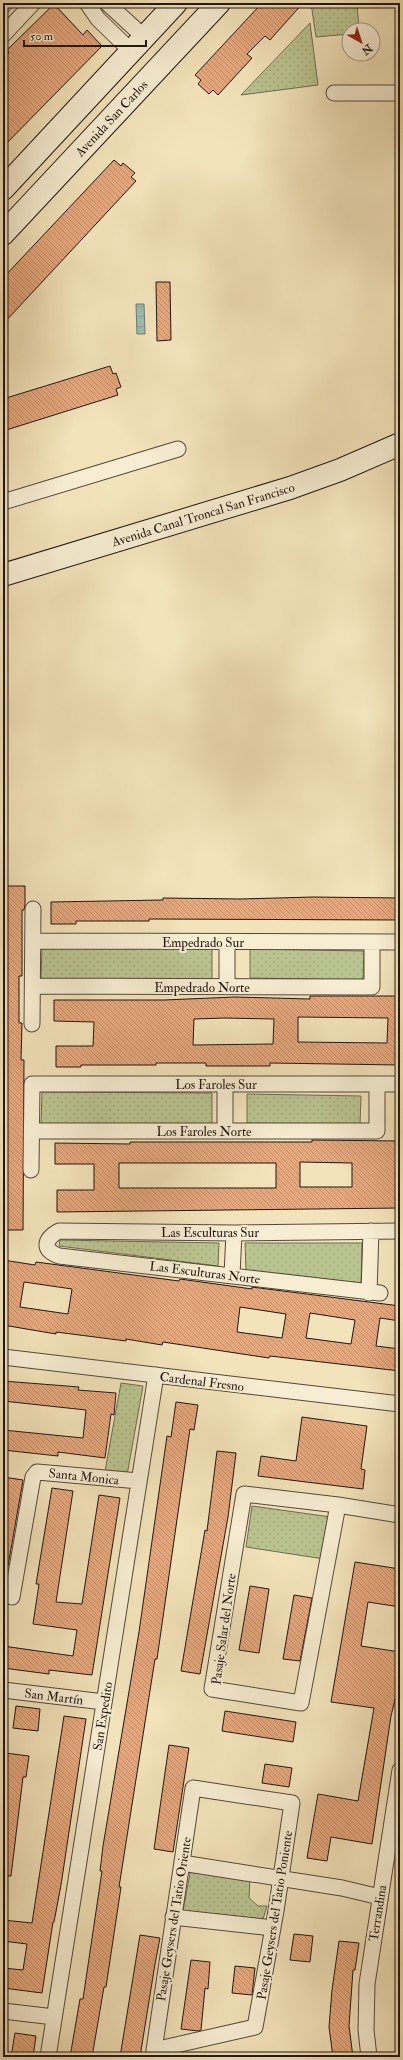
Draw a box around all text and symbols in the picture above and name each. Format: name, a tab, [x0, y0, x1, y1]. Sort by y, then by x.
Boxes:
scale bar	[24, 22, 146, 48]
north arrow	[341, 22, 381, 62]
text: 50 m	[30, 29, 54, 44]
text: N	[358, 41, 376, 58]
street label: Avenida San Carlos	[71, 77, 152, 161]
street label: Avenida Canal Troncal San Francisco	[109, 479, 297, 551]
street label: Empedrado Sur	[162, 935, 244, 952]
street label: Empedrado Norte	[154, 980, 250, 997]
street label: Los Faroles Sur	[175, 1077, 257, 1093]
street label: Los Faroles Norte	[156, 1124, 252, 1140]
street label: Las Esculturas Sur	[161, 1225, 259, 1241]
street label: Las Esculturas Norte	[149, 1258, 262, 1288]
street label: Cardenal Fresno	[159, 1369, 245, 1395]
street label: Santa Monica	[48, 1465, 121, 1489]
street label: Pasaje Salar del Norte	[208, 1572, 240, 1686]
street label: San Expedito	[90, 1681, 117, 1752]
street label: San Martín	[24, 1685, 84, 1709]
street label: Pasaje Geysers del Tatio Poniente	[254, 1829, 297, 2001]
street label: Pasaje Geysers del Tatio Oriente	[153, 1835, 196, 2003]
street label: Terrandina	[366, 1883, 390, 1943]

